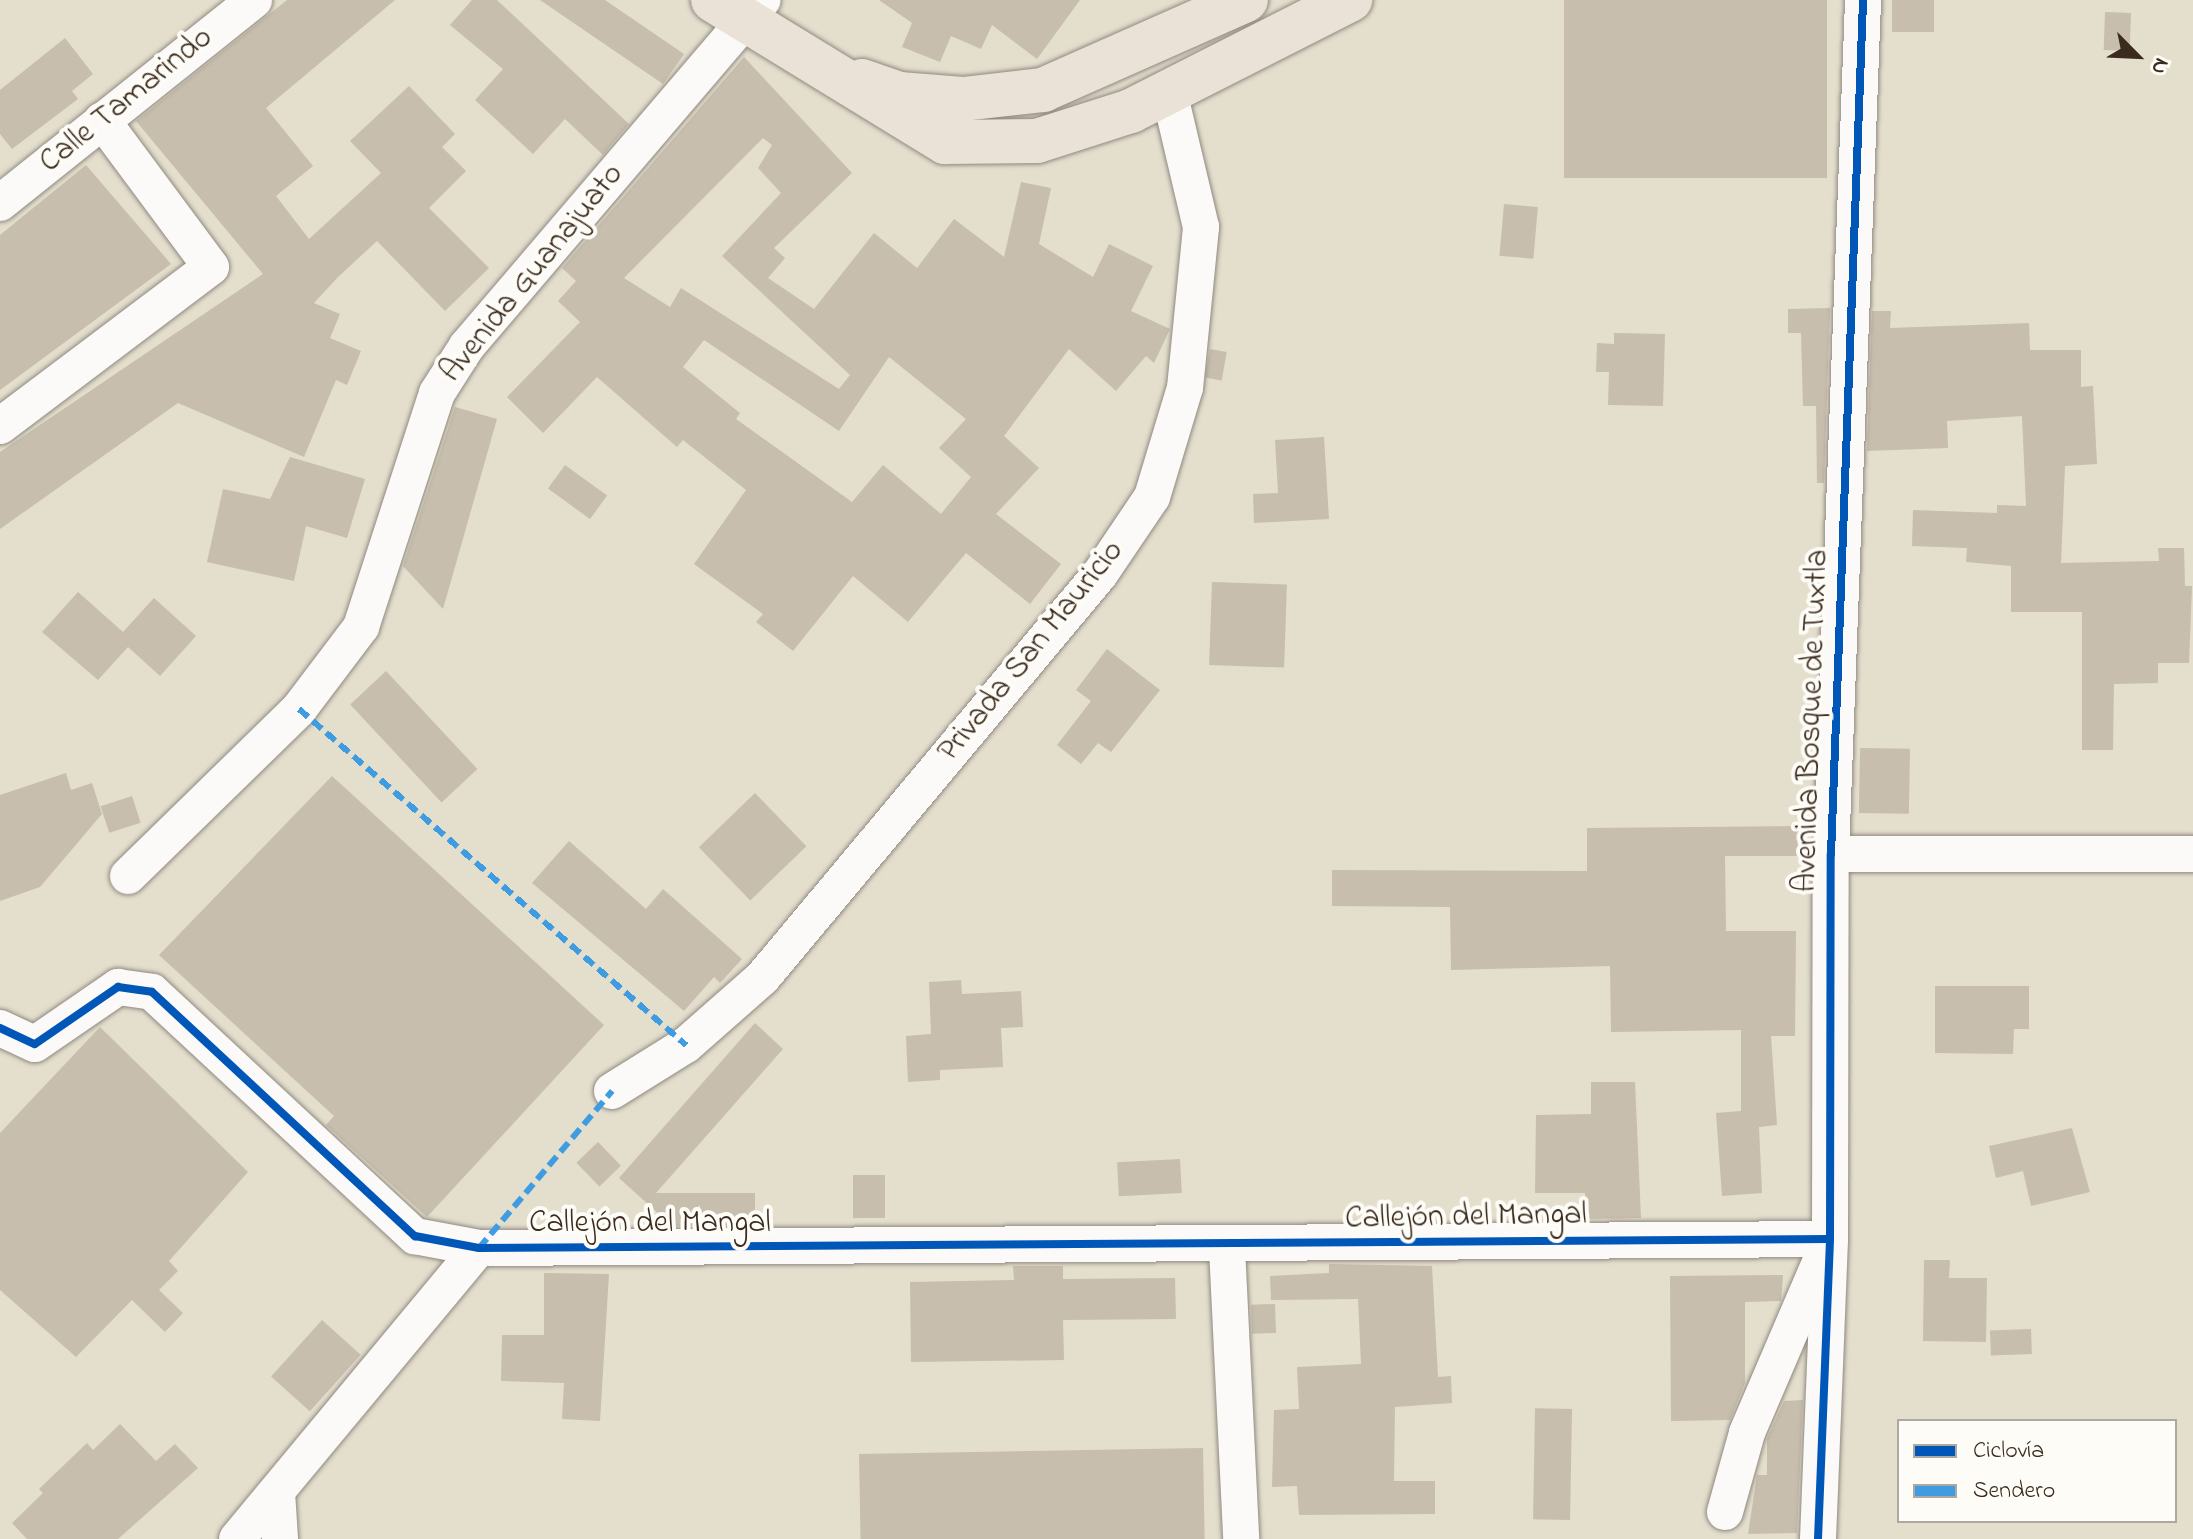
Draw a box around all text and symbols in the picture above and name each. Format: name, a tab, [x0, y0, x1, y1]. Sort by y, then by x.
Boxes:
north arrow	[2097, 16, 2177, 96]
street label: Calle Tamarindo	[33, 19, 221, 183]
text: N	[2141, 52, 2177, 79]
street label: Avenida Guanajuato	[433, 157, 633, 391]
street label: Privada San Mauricio	[931, 533, 1133, 771]
street label: Avenida Bosque de Tuxtla	[1788, 549, 1838, 893]
street label: Callejón del Mangal	[1345, 1197, 1587, 1239]
street label: Callejón del Mangal	[529, 1205, 771, 1243]
legend	[1897, 1419, 2177, 1523]
text: Ciclovía	[1973, 1434, 2044, 1469]
text: Sendero	[1973, 1474, 2055, 1509]

